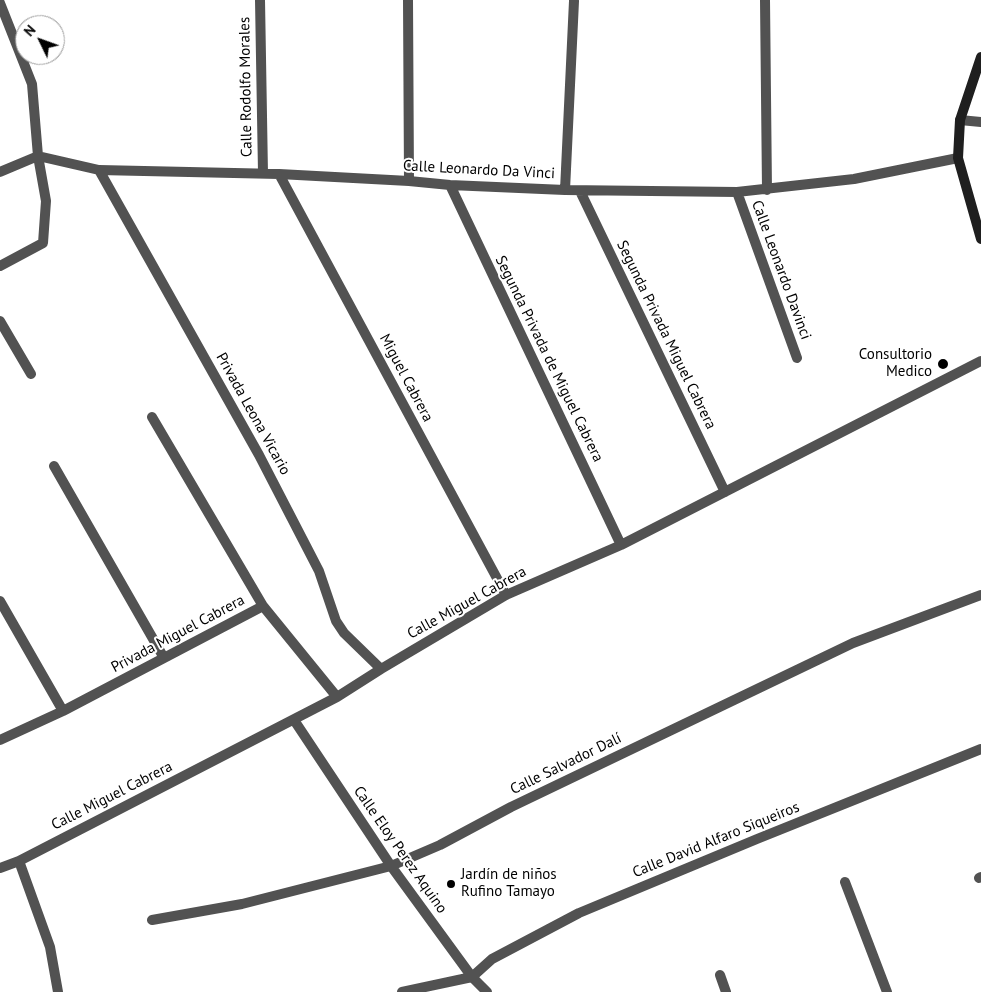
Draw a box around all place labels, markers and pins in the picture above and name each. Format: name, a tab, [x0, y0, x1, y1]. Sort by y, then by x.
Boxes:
place label: Consultorio Medico	[859, 346, 932, 381]
marker: Consultorio Medico	[936, 357, 950, 371]
place label: Jardín de niños Rufino Tamayo	[461, 866, 557, 901]
marker: Jardín de niños Rufino Tamayo	[445, 878, 457, 890]

